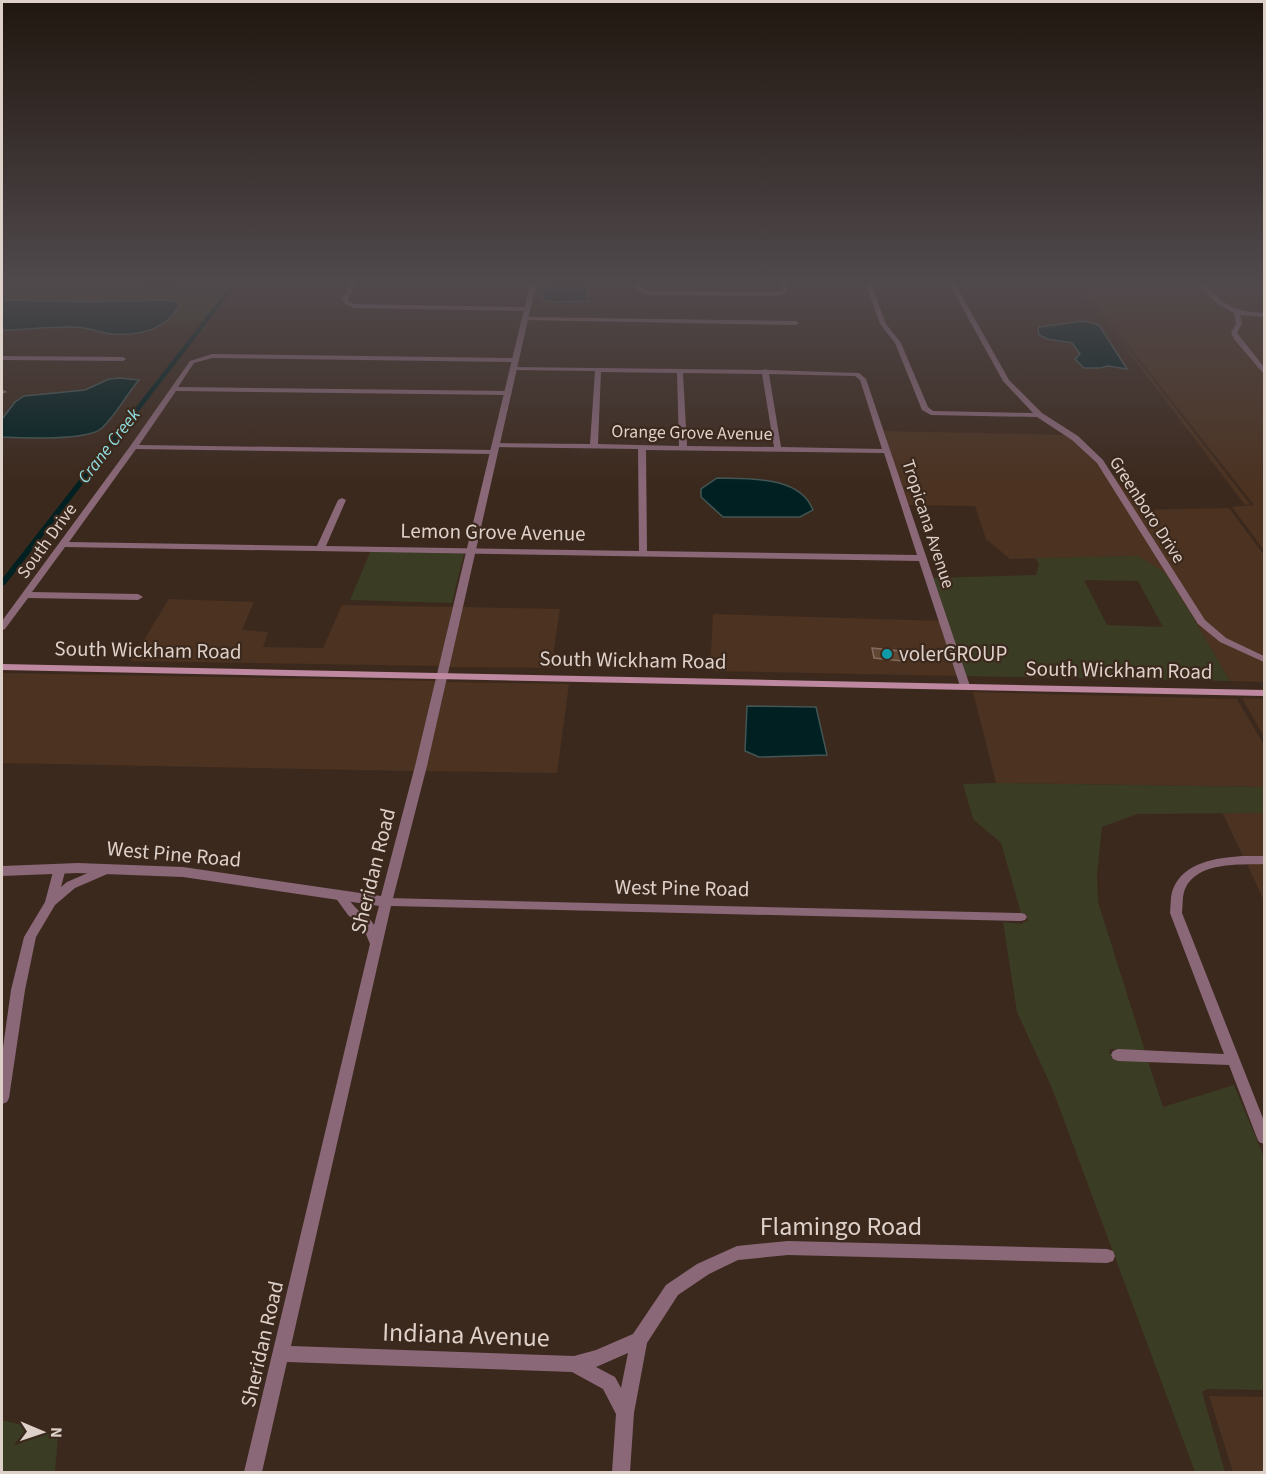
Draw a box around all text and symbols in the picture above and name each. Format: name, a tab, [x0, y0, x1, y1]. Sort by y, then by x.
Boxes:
water label: Crane Creek	[72, 403, 146, 489]
street label: Orange Grove Avenue	[611, 419, 773, 447]
street label: Greenboro Drive	[1103, 452, 1191, 568]
street label: Tropicana Avenue	[895, 456, 961, 592]
street label: South Drive	[11, 498, 83, 584]
street label: Lemon Grove Avenue	[400, 515, 586, 549]
street label: South Wickham Road	[54, 633, 242, 667]
place label: volerGROUP	[899, 639, 1007, 669]
street label: South Wickham Road	[539, 643, 727, 677]
marker: volerGROUP	[880, 647, 894, 661]
street label: South Wickham Road	[1025, 653, 1213, 687]
street label: Sheridan Road	[343, 805, 403, 937]
street label: West Pine Road	[106, 833, 242, 875]
street label: West Pine Road	[614, 872, 750, 904]
street label: Flamingo Road	[760, 1208, 922, 1245]
street label: Sheridan Road	[233, 1278, 291, 1410]
street label: Indiana Avenue	[382, 1314, 550, 1356]
north arrow	[12, 1402, 72, 1462]
text: N	[45, 1427, 67, 1438]

